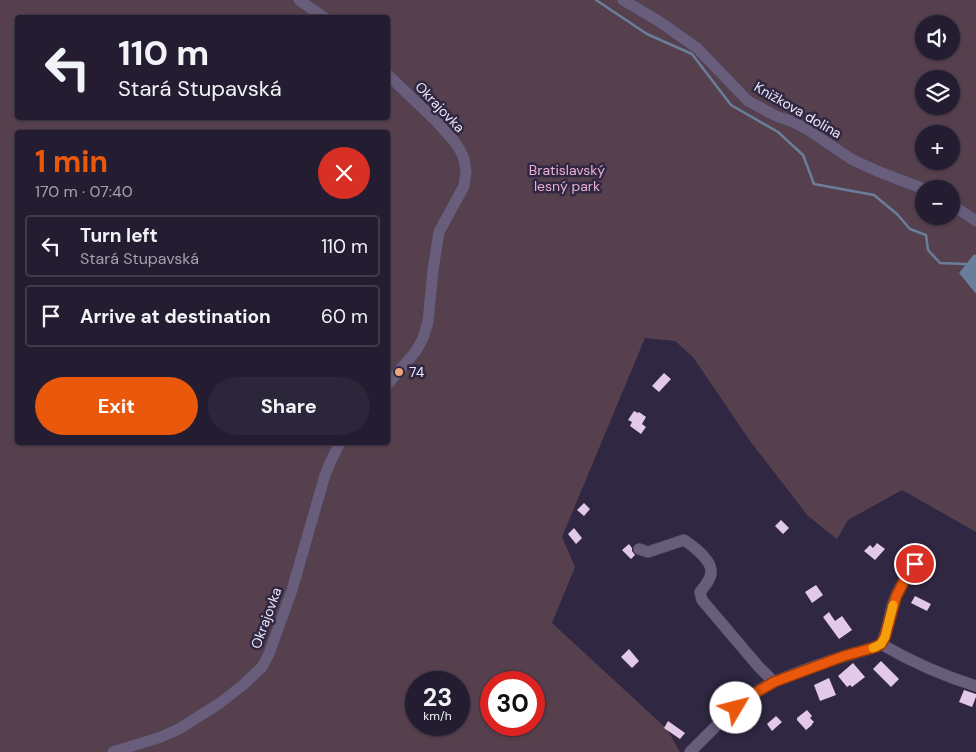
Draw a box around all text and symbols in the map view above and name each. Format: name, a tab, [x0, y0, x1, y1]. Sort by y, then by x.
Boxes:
map controls	[915, 15, 960, 225]
button: sound	[915, 15, 960, 60]
text: 110 m	[118, 30, 209, 76]
icon: left	[35, 35, 100, 100]
button: layers	[915, 70, 960, 115]
text: Stará Stupavská	[118, 74, 282, 103]
street label: Okrajovka	[411, 78, 469, 136]
street label: Knižkova dolina	[751, 78, 845, 142]
button: +	[915, 125, 960, 170]
text: 1 min	[35, 142, 108, 181]
button: close	[318, 147, 370, 199]
park label: Bratislavský lesný park	[529, 161, 605, 195]
button: −	[915, 180, 960, 225]
text: 170 m · 07:40	[35, 181, 133, 202]
text: Turn left	[80, 223, 158, 248]
icon: left	[37, 232, 65, 260]
text: 110 m	[321, 234, 368, 259]
text: Stará Stupavská	[80, 248, 199, 269]
icon: arrive	[37, 302, 65, 330]
text: Arrive at destination	[80, 304, 271, 329]
text: 60 m	[321, 304, 368, 329]
place label: 74	[409, 363, 425, 381]
marker: 74	[393, 366, 405, 378]
button: Exit	[35, 377, 198, 435]
button: Share	[208, 377, 370, 435]
pin	[894, 543, 936, 585]
icon: arrive	[901, 550, 929, 578]
street label: Okrajovka	[247, 585, 285, 651]
speed limit sign: 30	[480, 671, 545, 736]
text: 23	[423, 681, 452, 714]
position arrow	[709, 681, 761, 733]
text: km/h	[423, 708, 452, 724]

